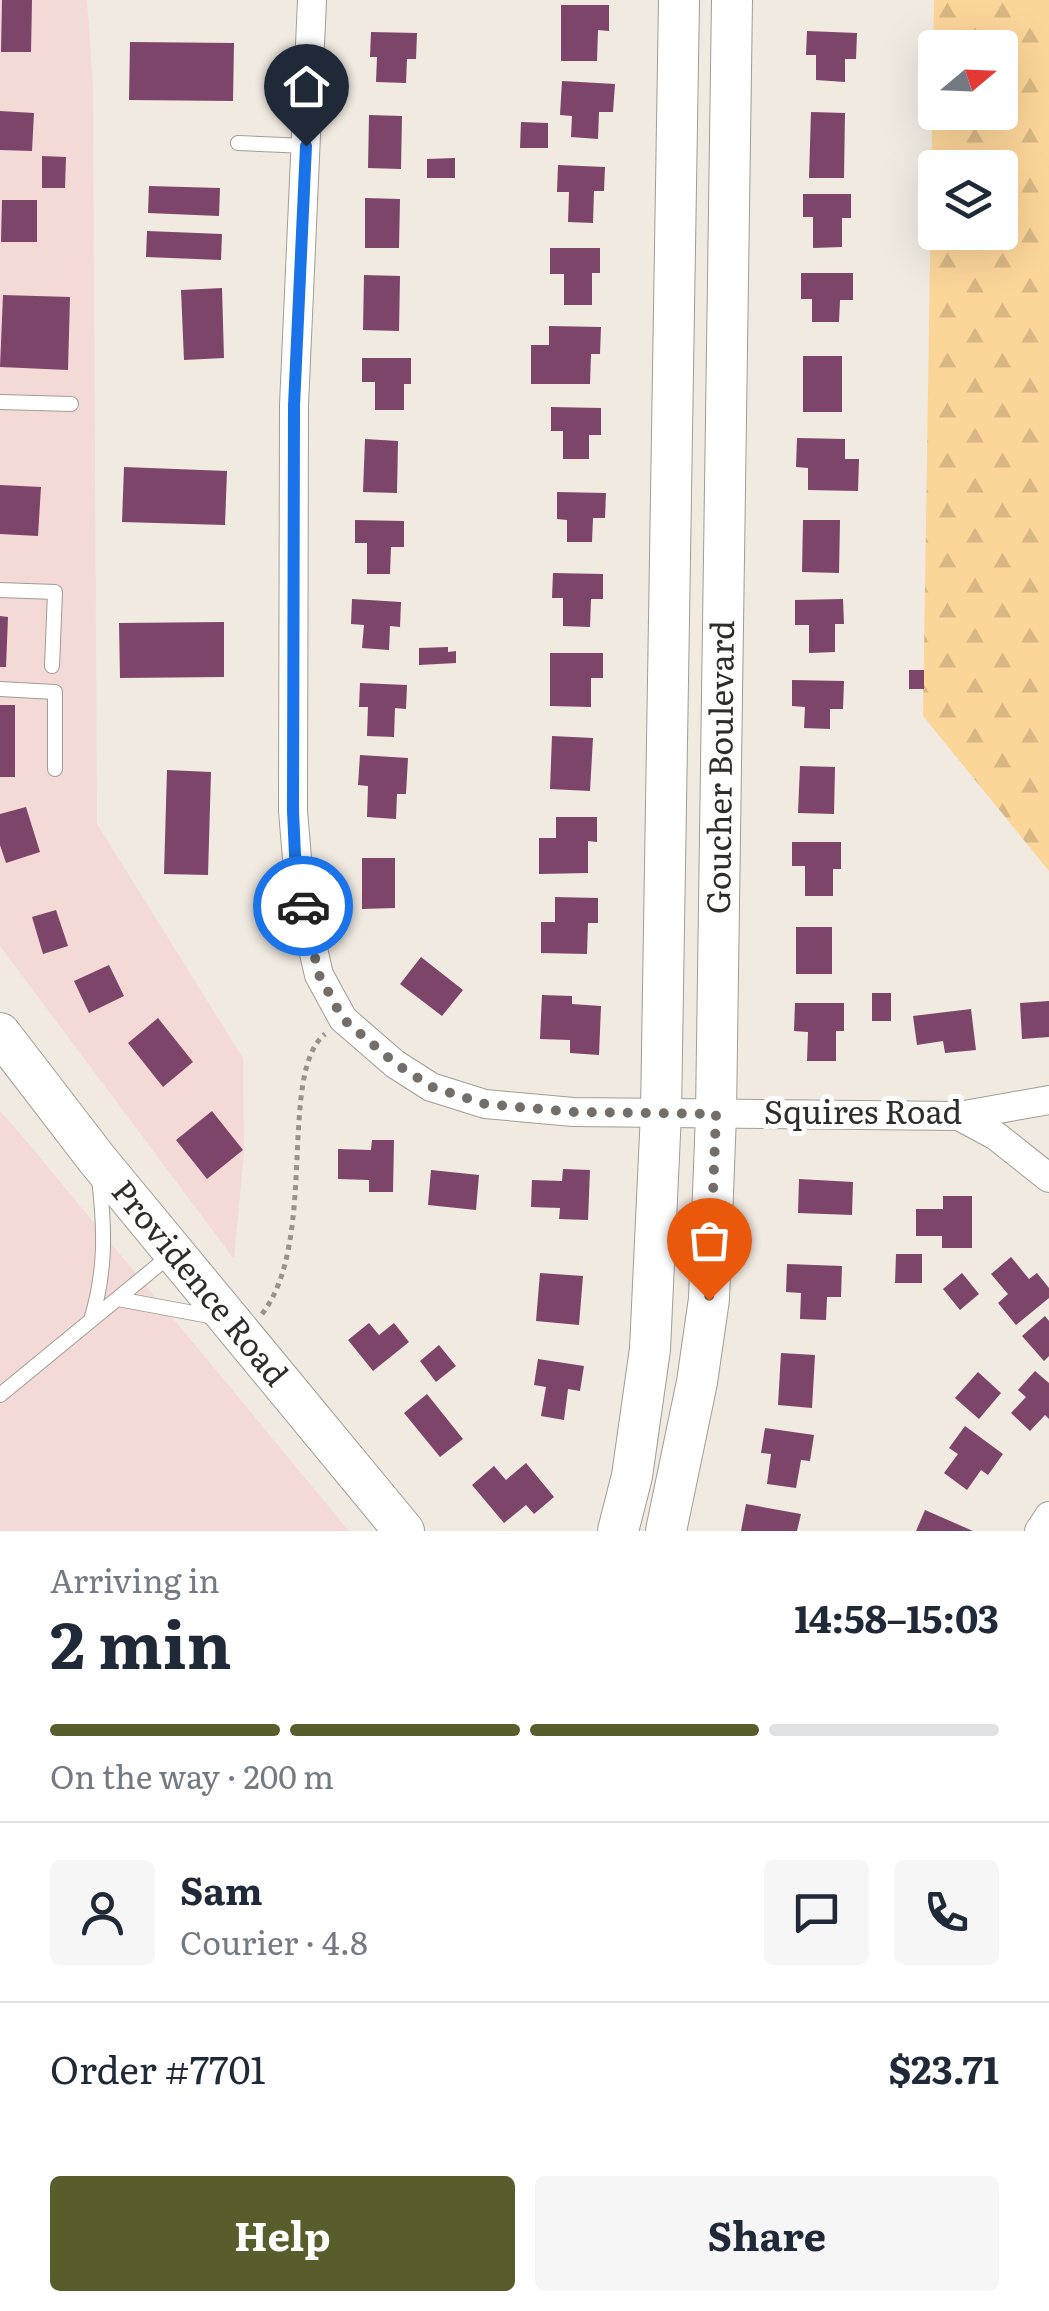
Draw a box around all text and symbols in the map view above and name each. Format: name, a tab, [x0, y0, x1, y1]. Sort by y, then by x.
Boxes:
north arrow	[918, 30, 1018, 130]
map controls	[918, 30, 1018, 250]
pin	[264, 44, 349, 147]
icon: home	[279, 59, 334, 114]
button: layers	[918, 150, 1018, 250]
street label: Goucher Boulevard	[692, 620, 744, 914]
courier	[253, 856, 353, 956]
icon: car	[276, 879, 331, 934]
street label: Squires Road	[764, 1086, 962, 1134]
street label: Providence Road	[102, 1168, 301, 1395]
pin	[667, 1198, 752, 1301]
icon: bag	[682, 1213, 737, 1268]
text: Arriving in	[50, 1555, 220, 1603]
text: 14:58–15:03	[794, 1588, 999, 1645]
text: 2 min	[50, 1592, 232, 1689]
text: On the way · 200 m	[50, 1751, 334, 1799]
button: person	[50, 1860, 155, 1965]
text: Sam	[180, 1860, 263, 1917]
button: chat	[764, 1860, 869, 1965]
button: phone	[894, 1860, 999, 1965]
text: Courier · 4.8	[180, 1917, 368, 1965]
text: Order #7701	[50, 2039, 266, 2096]
text: $23.71	[888, 2039, 999, 2096]
button: Help	[50, 2176, 515, 2291]
button: Share	[535, 2176, 999, 2291]

